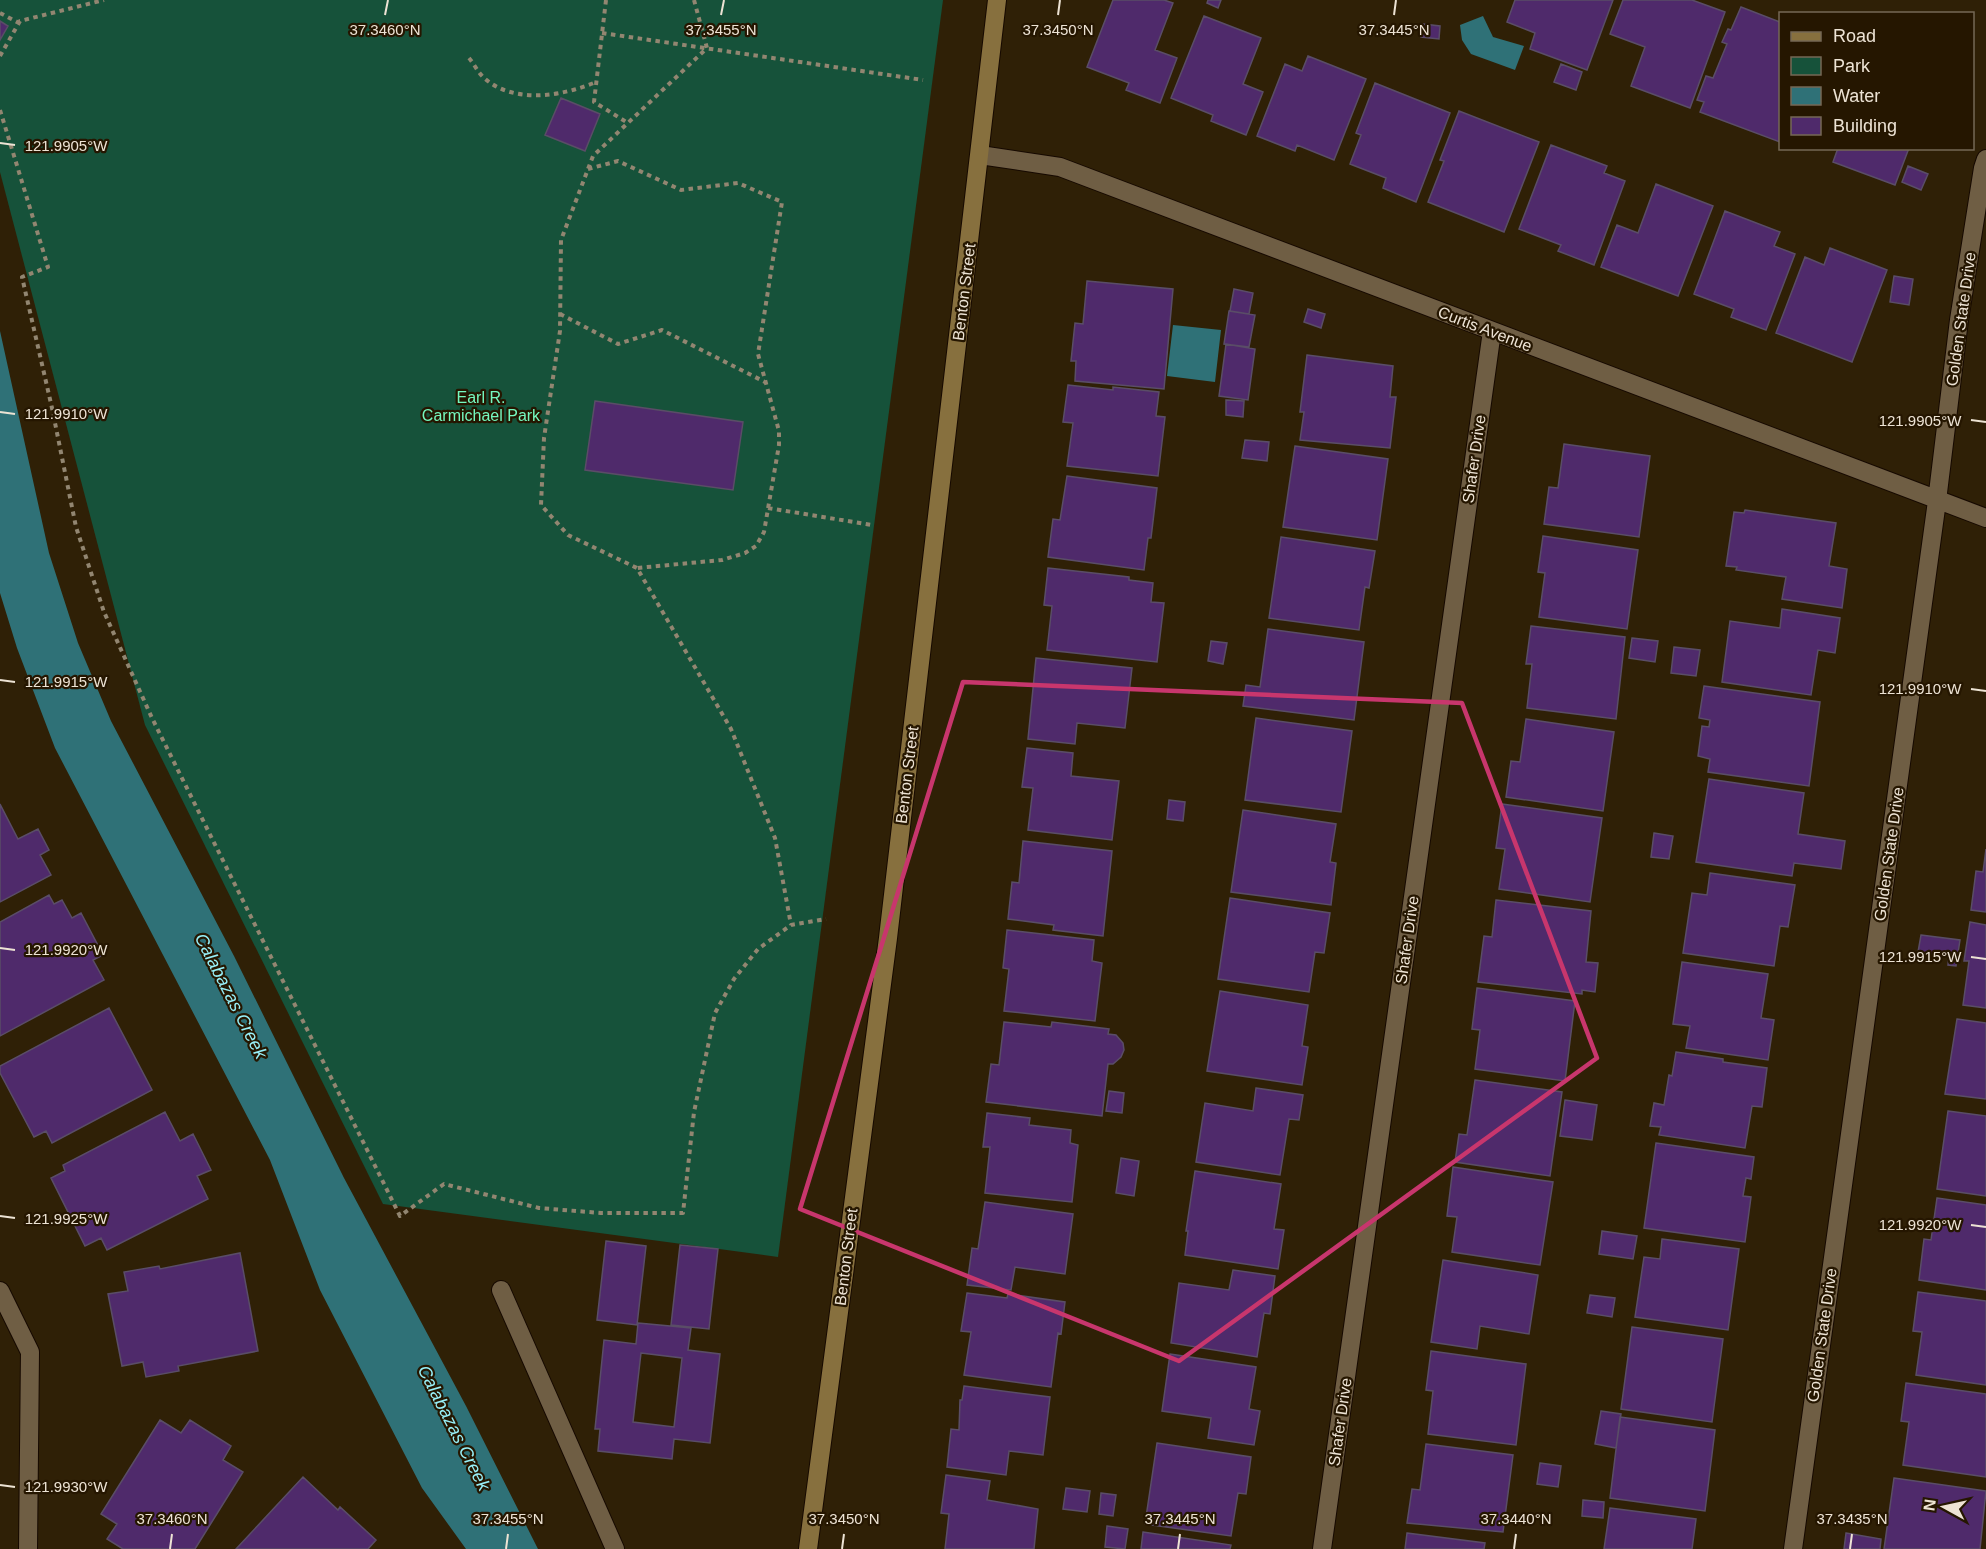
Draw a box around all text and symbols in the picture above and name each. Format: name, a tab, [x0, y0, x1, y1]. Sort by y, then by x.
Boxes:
legend	[1779, 12, 1974, 150]
text: 37.3460°N	[349, 21, 421, 38]
text: 37.3455°N	[685, 21, 757, 38]
text: 37.3450°N	[1022, 21, 1094, 38]
text: 37.3445°N	[1358, 21, 1430, 38]
text: Road	[1833, 26, 1876, 46]
text: Park	[1833, 56, 1871, 76]
text: Water	[1833, 86, 1880, 106]
text: Building	[1833, 116, 1897, 136]
text: 121.9905°W	[25, 137, 108, 154]
street label: Benton Street	[950, 242, 978, 342]
street label: Golden State Drive	[1943, 251, 1979, 387]
street label: Curtis Avenue	[1436, 303, 1534, 355]
park label: Earl R. Carmichael Park	[422, 389, 541, 424]
text: 121.9910°W	[25, 405, 108, 422]
text: 121.9905°W	[1879, 412, 1962, 429]
street label: Shafer Drive	[1459, 414, 1489, 504]
text: 121.9915°W	[25, 673, 108, 690]
text: 121.9910°W	[1879, 680, 1962, 697]
street label: Benton Street	[893, 725, 921, 825]
street label: Golden State Drive	[1871, 786, 1907, 922]
street label: Shafer Drive	[1392, 895, 1422, 985]
water label: Calabazas Creek	[191, 930, 272, 1063]
text: 121.9920°W	[25, 941, 108, 958]
text: 121.9915°W	[1879, 948, 1962, 965]
street label: Benton Street	[832, 1207, 860, 1307]
text: 121.9925°W	[25, 1210, 108, 1227]
text: 121.9920°W	[1879, 1216, 1962, 1233]
street label: Golden State Drive	[1804, 1267, 1840, 1403]
water label: Calabazas Creek	[414, 1362, 495, 1495]
street label: Shafer Drive	[1325, 1377, 1355, 1467]
north arrow	[1914, 1477, 1974, 1537]
text: 121.9930°W	[25, 1478, 108, 1495]
text: N	[1920, 1498, 1939, 1512]
text: 37.3460°N	[136, 1510, 208, 1527]
text: 37.3455°N	[472, 1510, 544, 1527]
text: 37.3450°N	[808, 1510, 880, 1527]
text: 37.3445°N	[1144, 1510, 1216, 1527]
text: 37.3440°N	[1480, 1510, 1552, 1527]
text: 37.3435°N	[1816, 1510, 1888, 1527]

